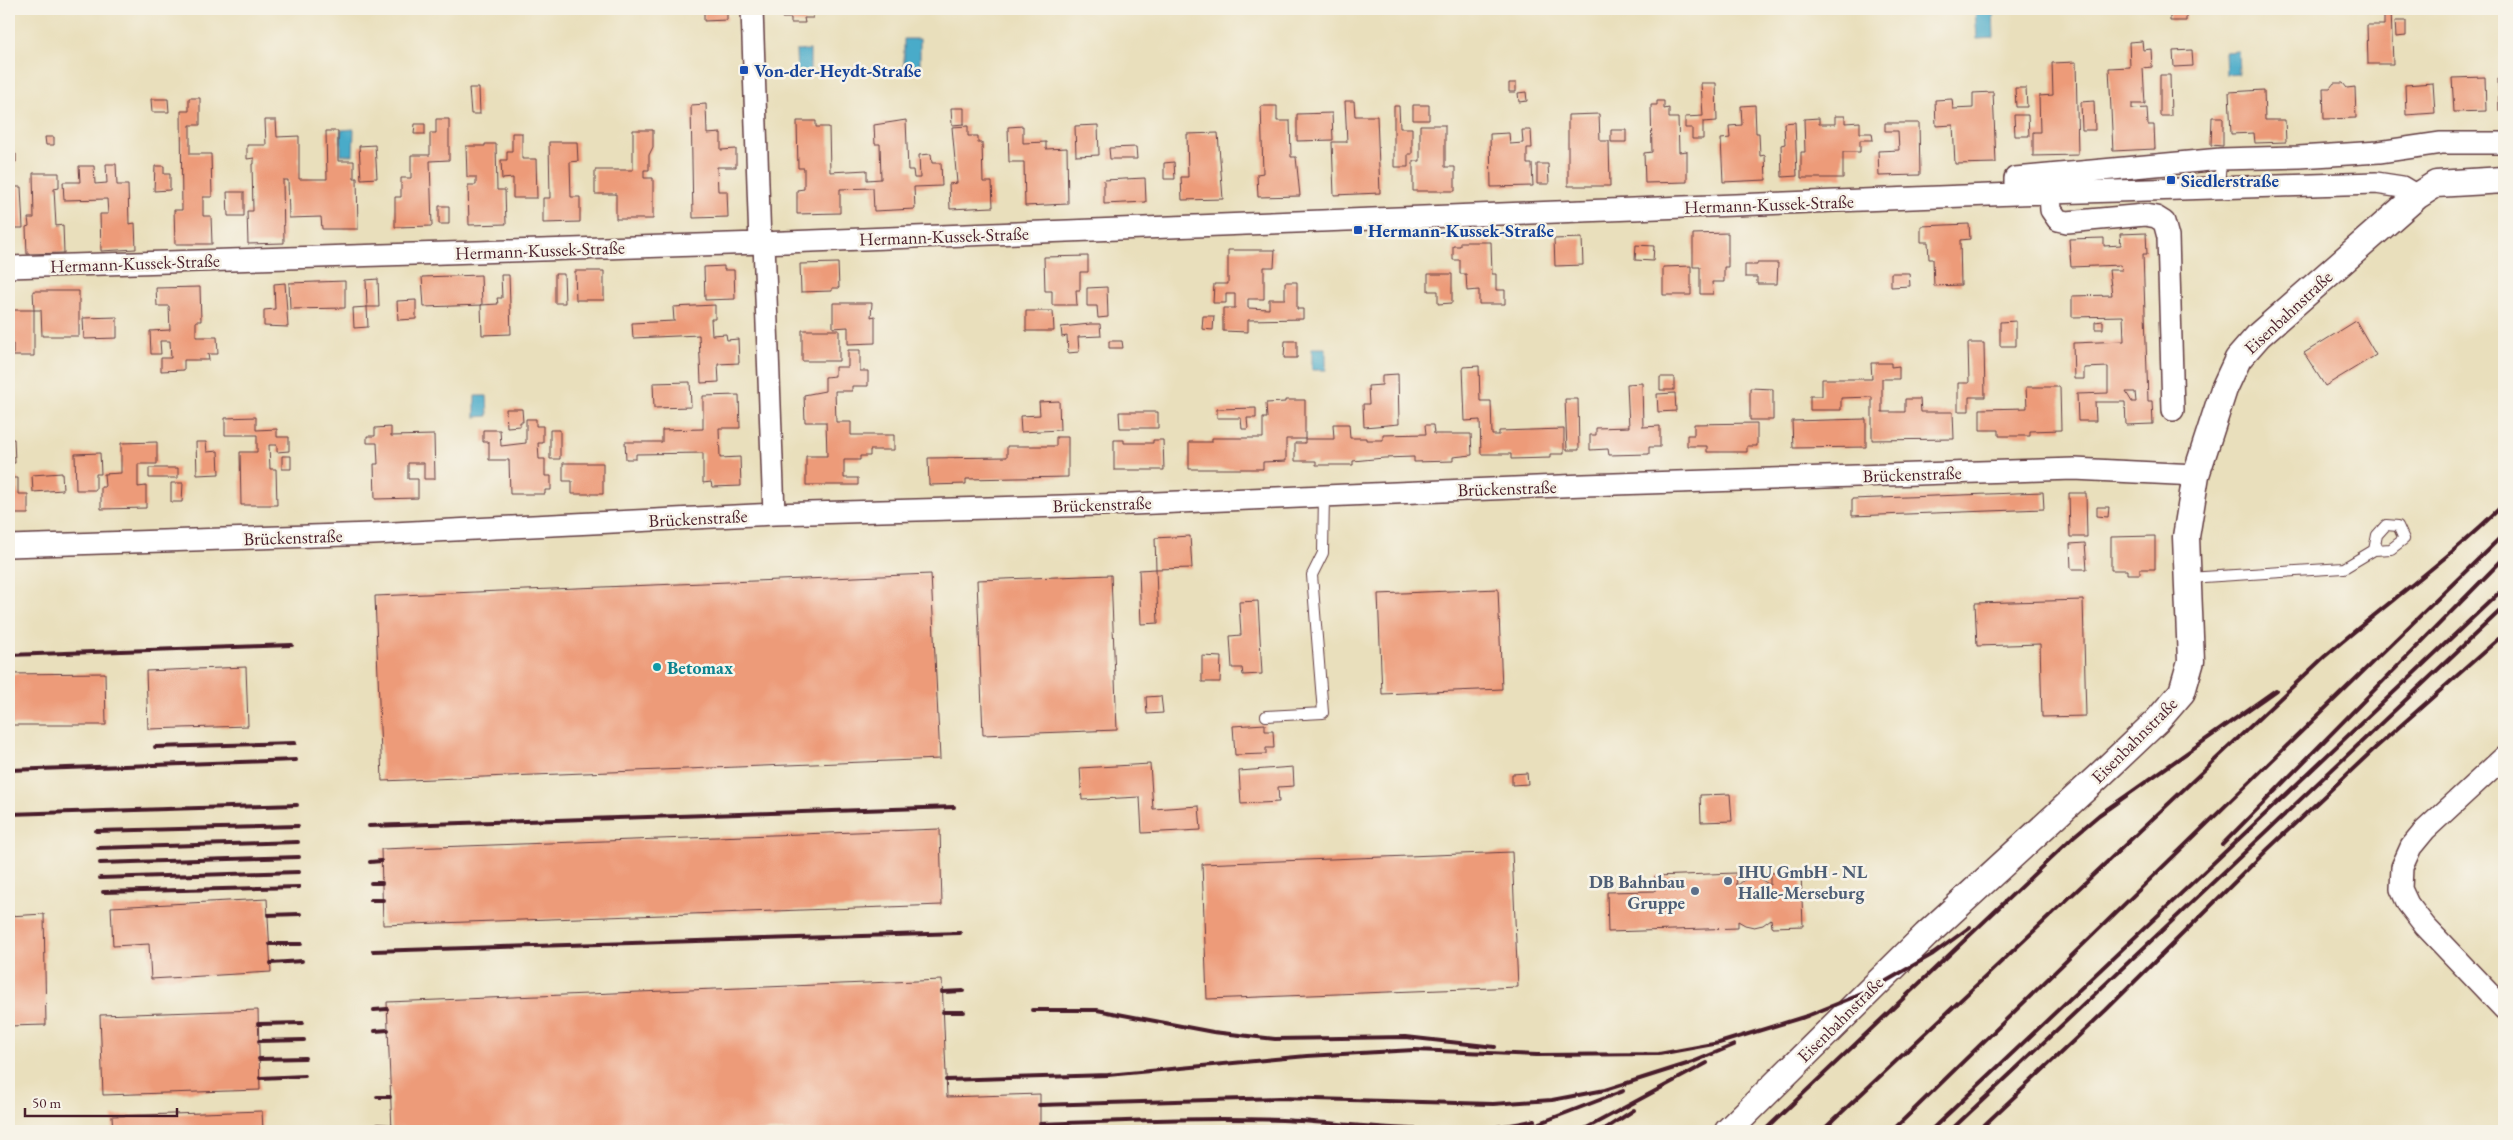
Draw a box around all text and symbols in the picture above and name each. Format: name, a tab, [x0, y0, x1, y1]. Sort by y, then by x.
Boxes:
place label: Von-der-Heydt-Straße	[754, 59, 922, 82]
marker: Von-der-Heydt-Straße	[738, 64, 750, 76]
place label: Siedlerstraße	[2181, 169, 2279, 192]
marker: Siedlerstraße	[2165, 174, 2177, 186]
street label: Hermann-Kussek-Straße	[1684, 190, 1854, 218]
place label: Hermann-Kussek-Straße	[1368, 219, 1554, 242]
street label: Hermann-Kussek-Straße	[859, 222, 1029, 250]
marker: Hermann-Kussek-Straße	[1352, 224, 1364, 236]
street label: Hermann-Kussek-Straße	[455, 236, 625, 264]
street label: Hermann-Kussek-Straße	[50, 249, 220, 277]
street label: Eisenbahnstraße	[2239, 265, 2337, 359]
street label: Brückenstraße	[1862, 461, 1962, 487]
street label: Brückenstraße	[1457, 475, 1557, 501]
street label: Brückenstraße	[1052, 491, 1152, 517]
street label: Brückenstraße	[648, 504, 748, 532]
street label: Brückenstraße	[243, 524, 343, 550]
place label: Betomax	[667, 656, 733, 679]
marker: Betomax	[651, 661, 663, 673]
street label: Eisenbahnstraße	[2086, 692, 2182, 788]
place label: IHU GmbH - NL Halle-Merseburg	[1738, 860, 1868, 904]
place label: DB Bahnbau Gruppe	[1589, 870, 1685, 914]
marker: IHU GmbH - NL Halle-Merseburg	[1722, 875, 1734, 887]
marker: DB Bahnbau Gruppe	[1689, 885, 1701, 897]
street label: Eisenbahnstraße	[1792, 971, 1888, 1067]
scale bar	[25, 1085, 178, 1117]
text: 50 m	[32, 1093, 61, 1112]

